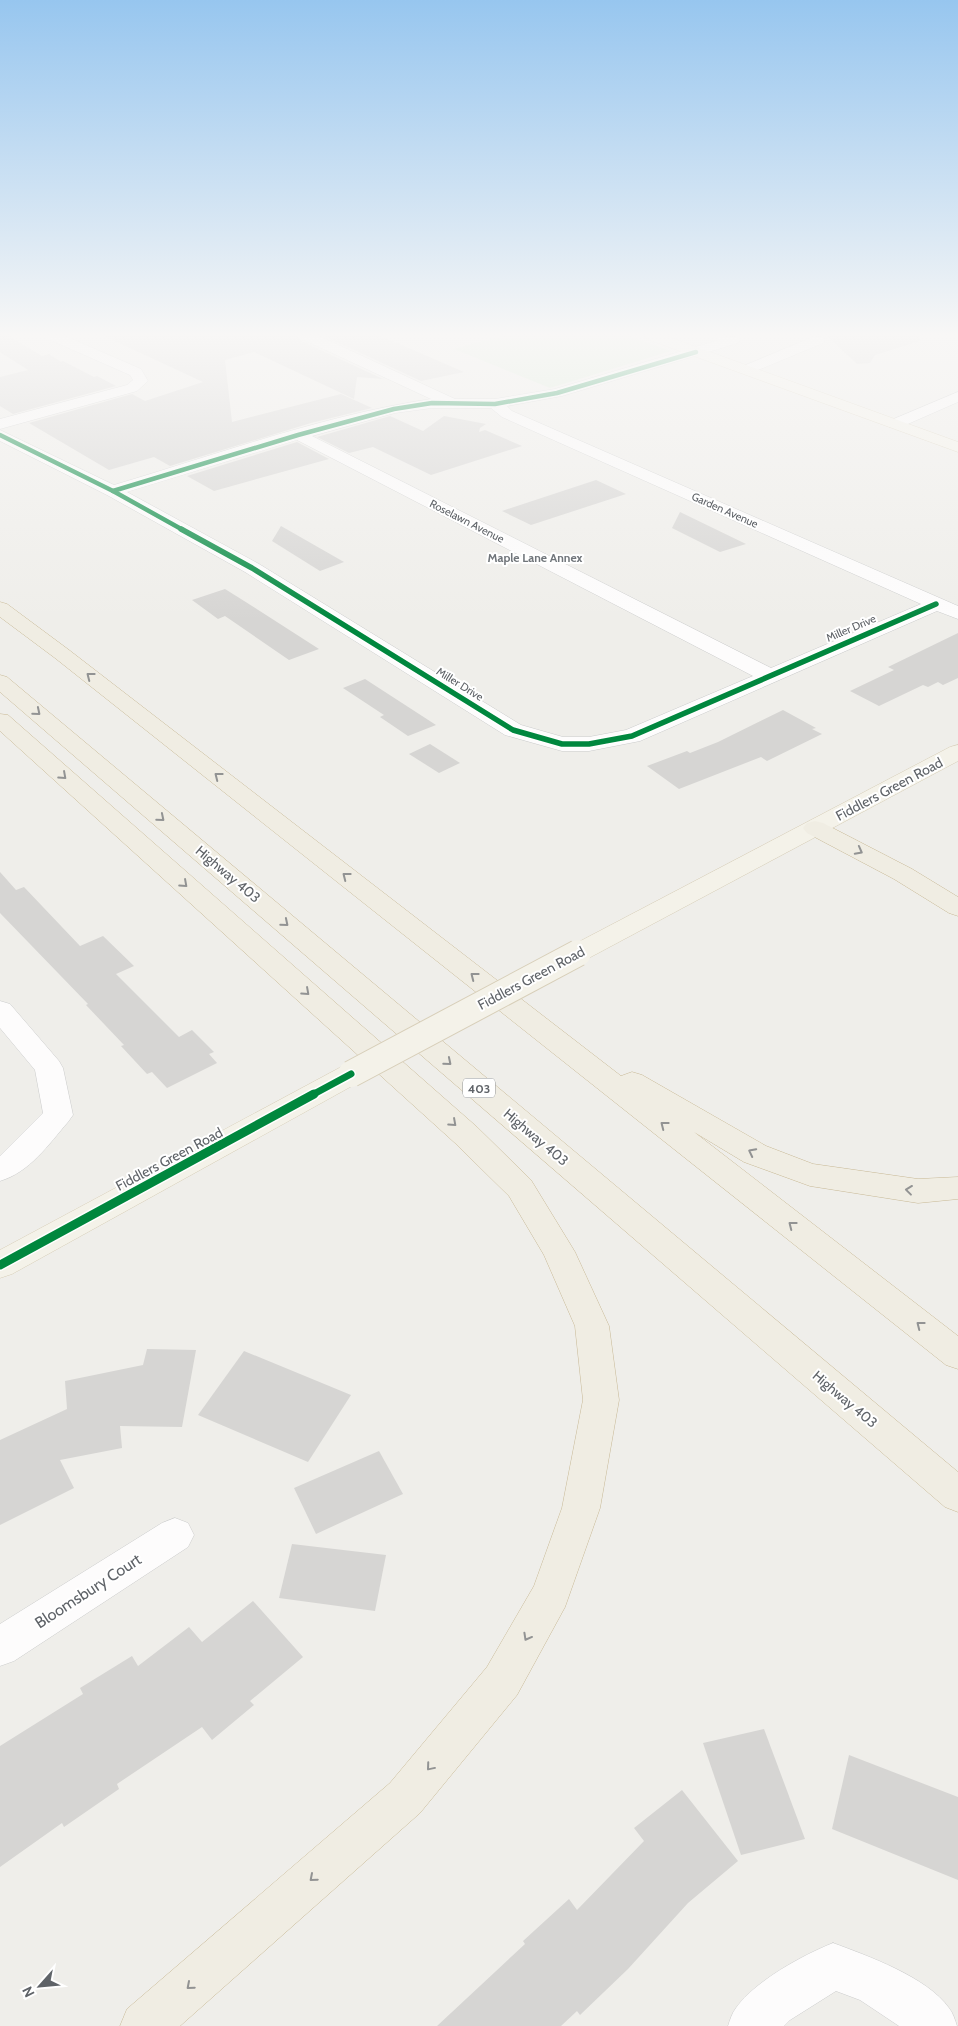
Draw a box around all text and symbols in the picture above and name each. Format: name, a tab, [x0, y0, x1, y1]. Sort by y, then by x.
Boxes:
street label: Garden Avenue	[690, 489, 761, 531]
street label: Roselawn Avenue	[427, 496, 507, 546]
district label: Maple Lane Annex	[488, 550, 583, 565]
street label: Miller Drive	[824, 611, 878, 645]
street label: Miller Drive	[434, 664, 486, 704]
one-way arrow	[87, 673, 96, 681]
one-way arrow	[31, 707, 40, 715]
street label: Fiddlers Green Road	[832, 753, 946, 825]
one-way arrow	[57, 770, 66, 779]
one-way arrow	[215, 773, 224, 781]
one-way arrow	[155, 812, 164, 820]
street label: Highway 403	[192, 842, 264, 906]
one-way arrow	[853, 845, 862, 855]
one-way arrow	[342, 873, 352, 882]
one-way arrow	[179, 878, 188, 887]
one-way arrow	[279, 917, 288, 926]
street label: Fiddlers Green Road	[474, 942, 588, 1014]
one-way arrow	[470, 973, 479, 982]
one-way arrow	[300, 986, 309, 995]
one-way arrow	[443, 1056, 452, 1065]
road number: 403	[463, 1078, 495, 1098]
street label: Highway 403	[500, 1105, 572, 1169]
one-way arrow	[448, 1117, 457, 1126]
street label: Fiddlers Green Road	[112, 1123, 226, 1195]
one-way arrow	[661, 1123, 670, 1131]
one-way arrow	[749, 1148, 758, 1158]
one-way arrow	[905, 1185, 913, 1196]
one-way arrow	[789, 1223, 798, 1231]
one-way arrow	[916, 1322, 925, 1331]
street label: Highway 403	[809, 1367, 881, 1431]
street label: Bloomsbury Court	[31, 1549, 145, 1632]
one-way arrow	[523, 1631, 533, 1640]
one-way arrow	[428, 1761, 436, 1770]
one-way arrow	[309, 1873, 318, 1882]
north arrow	[15, 1961, 65, 2011]
one-way arrow	[187, 1980, 196, 1989]
text: N	[18, 1983, 39, 2000]

